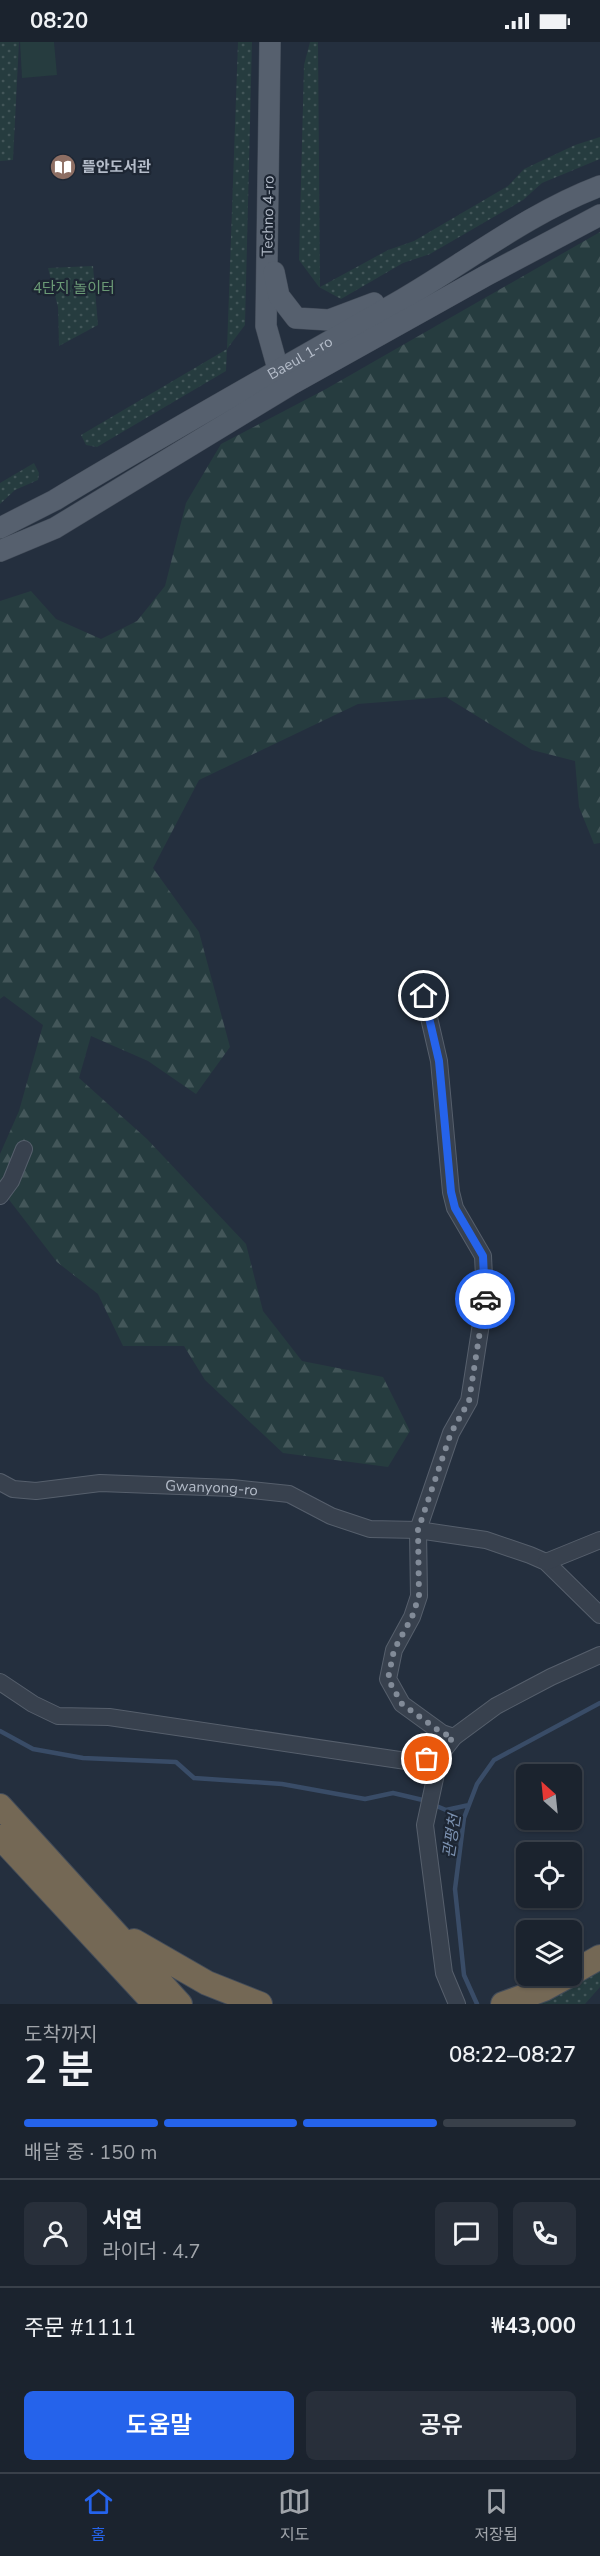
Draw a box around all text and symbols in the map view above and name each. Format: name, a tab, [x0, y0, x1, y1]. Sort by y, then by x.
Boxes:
text: 08:20	[30, 6, 88, 36]
library icon: 뜰안도서관	[48, 152, 78, 182]
place label: 뜰안도서관	[82, 157, 151, 177]
street label: Techno 4-ro	[257, 175, 279, 257]
park label: 4단지 놀이터	[33, 278, 115, 298]
street label: Baeul 1-ro	[264, 331, 336, 384]
pin	[398, 970, 449, 1021]
icon: home	[407, 979, 440, 1012]
courier	[455, 1269, 515, 1329]
icon: car	[469, 1283, 502, 1316]
street label: Gwanyong-ro	[165, 1475, 259, 1501]
pin	[401, 1733, 452, 1784]
icon: bag	[410, 1742, 443, 1775]
north arrow	[516, 1764, 582, 1830]
map controls	[516, 1764, 582, 1986]
water label: 관평천	[438, 1810, 467, 1860]
button: locate	[516, 1842, 582, 1908]
button: layers	[516, 1920, 582, 1986]
text: 도착까지	[24, 2021, 98, 2048]
text: 08:22–08:27	[449, 2040, 576, 2070]
text: 2 분	[24, 2044, 94, 2097]
text: 배달 중 · 150 m	[24, 2139, 157, 2166]
button: person	[24, 2202, 87, 2265]
button: chat	[435, 2202, 498, 2265]
button: phone	[513, 2202, 576, 2265]
text: 서연	[102, 2205, 142, 2235]
text: 라이더 · 4.7	[102, 2238, 201, 2265]
text: ₩43,000	[491, 2311, 576, 2341]
text: 주문 #1111	[24, 2313, 136, 2343]
button: 도움말	[24, 2391, 294, 2460]
button: 공유	[306, 2391, 576, 2460]
tab: 홈	[82, 2485, 115, 2546]
tab: 지도	[278, 2485, 311, 2546]
tab: 저장됨	[474, 2485, 518, 2546]

